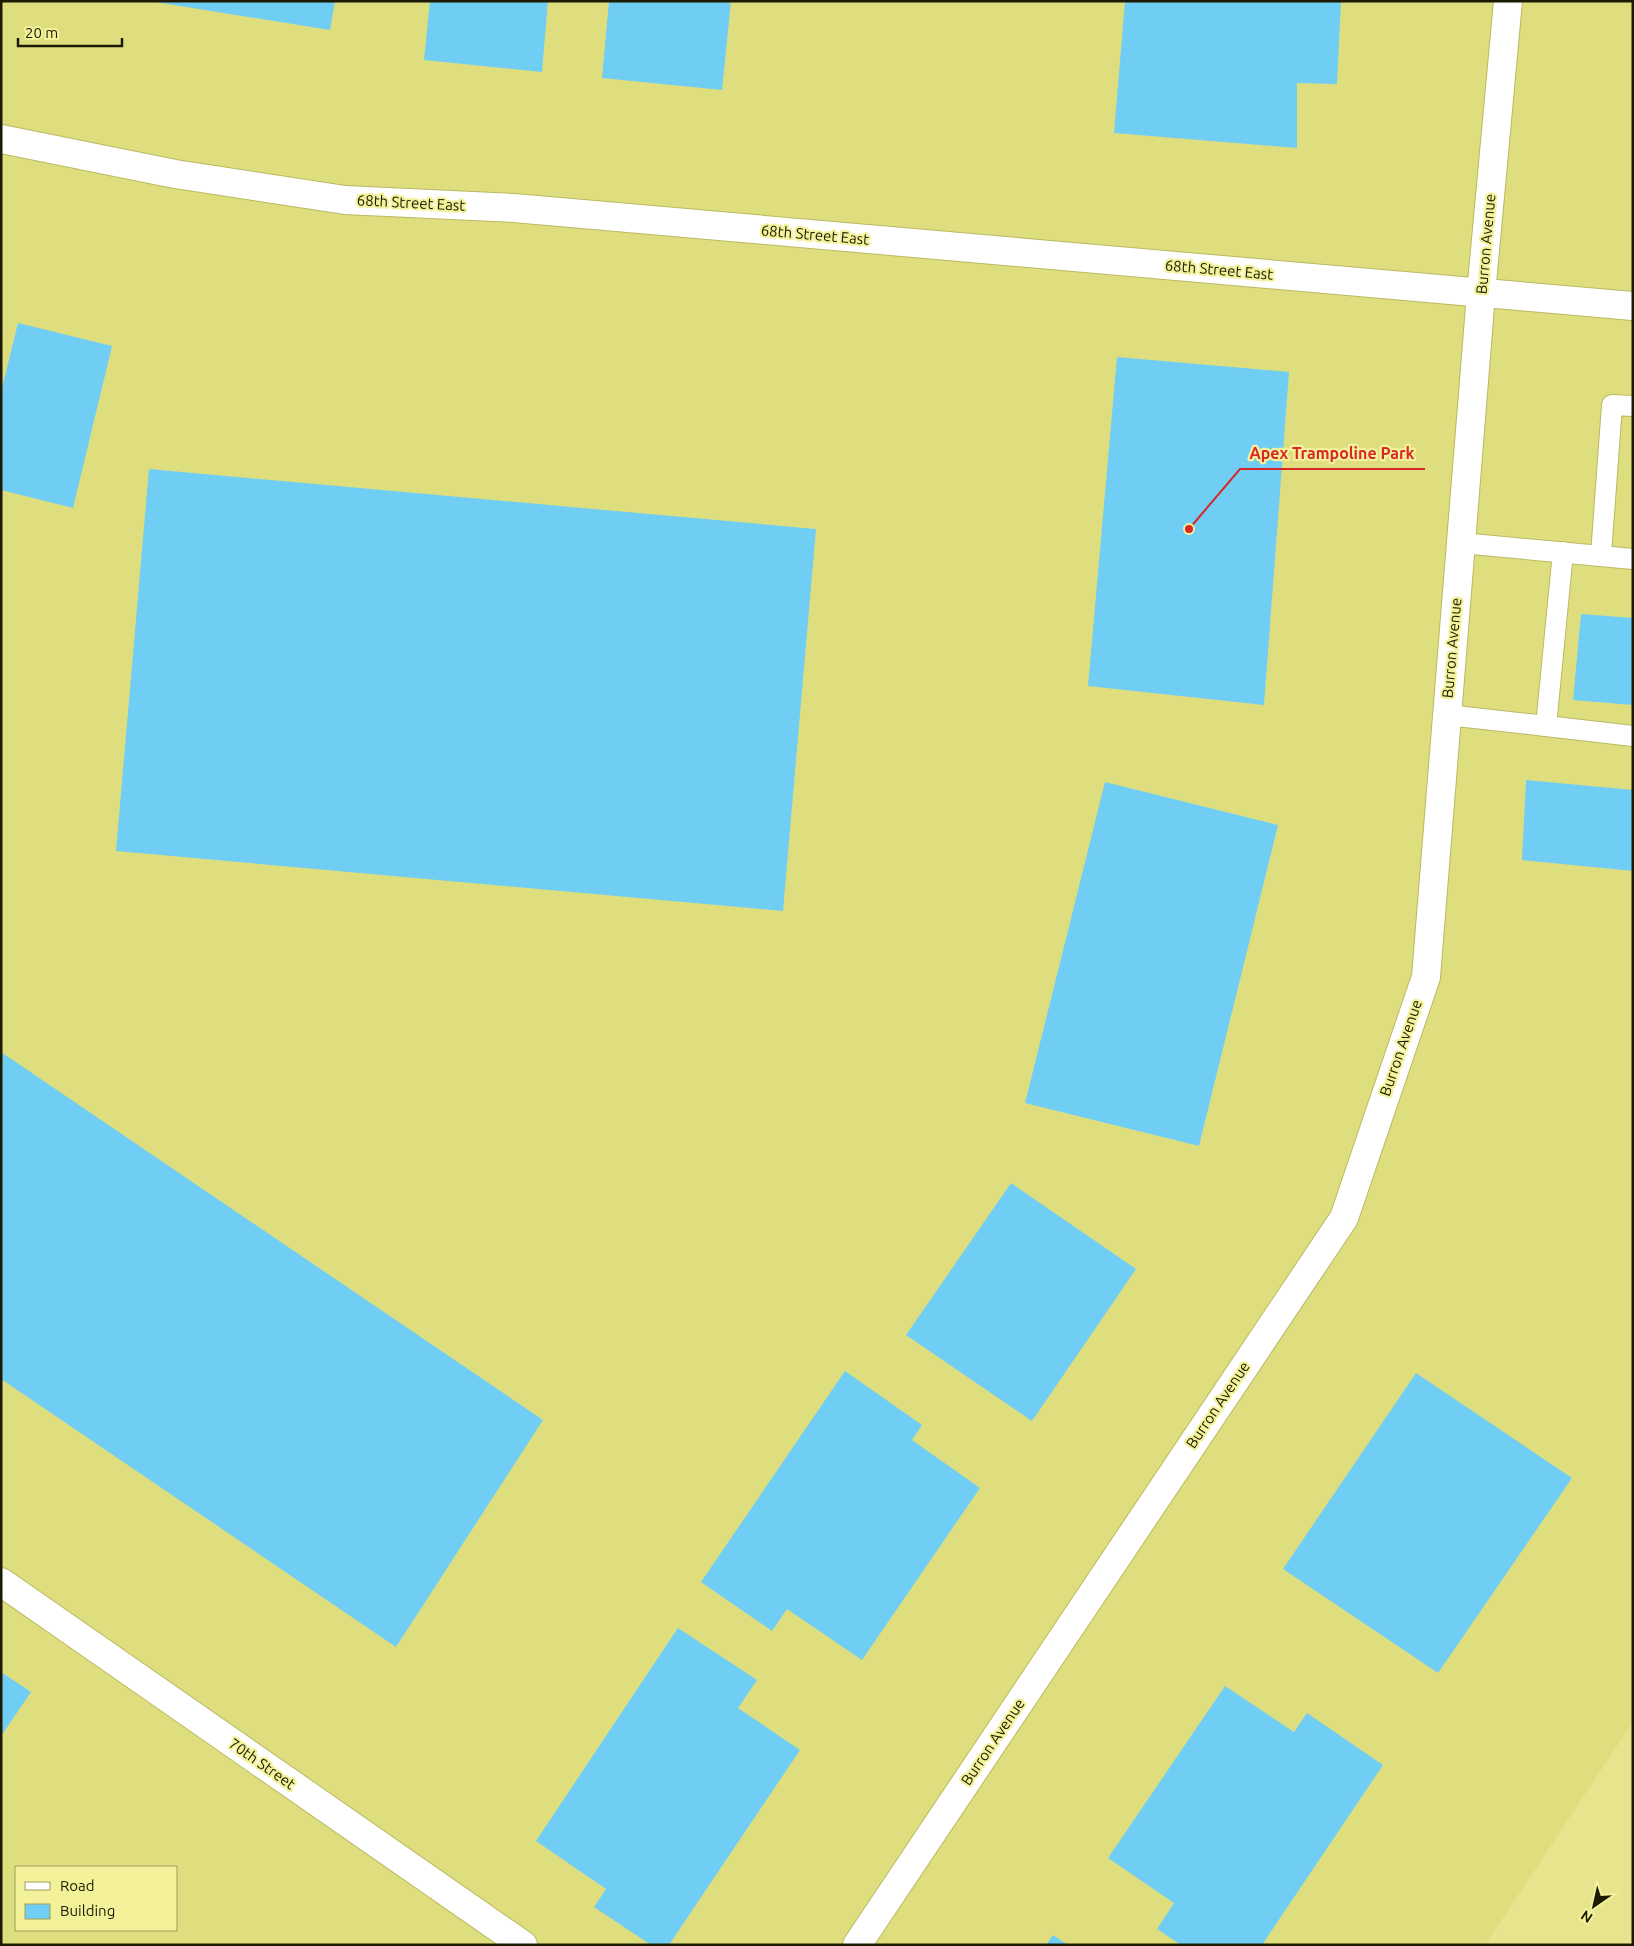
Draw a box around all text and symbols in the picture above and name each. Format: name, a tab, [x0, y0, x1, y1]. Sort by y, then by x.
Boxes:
scale bar	[18, 15, 121, 47]
text: 20 m	[25, 24, 58, 41]
street label: 68th Street East	[356, 191, 466, 214]
street label: Burron Avenue	[1473, 193, 1498, 295]
street label: 68th Street East	[760, 221, 870, 248]
street label: 68th Street East	[1164, 256, 1274, 283]
callout: Apex Trampoline Park	[1240, 438, 1425, 469]
text: Apex Trampoline Park	[1249, 444, 1415, 462]
street label: Burron Avenue	[1439, 597, 1464, 699]
street label: Burron Avenue	[1376, 997, 1425, 1098]
street label: Burron Avenue	[1182, 1358, 1253, 1451]
street label: Burron Avenue	[957, 1695, 1028, 1788]
street label: 70th Street	[226, 1735, 299, 1793]
legend	[15, 1866, 178, 1931]
text: Road	[60, 1877, 95, 1894]
north arrow	[1569, 1881, 1619, 1931]
text: Building	[60, 1902, 115, 1919]
text: N	[1578, 1907, 1596, 1926]

